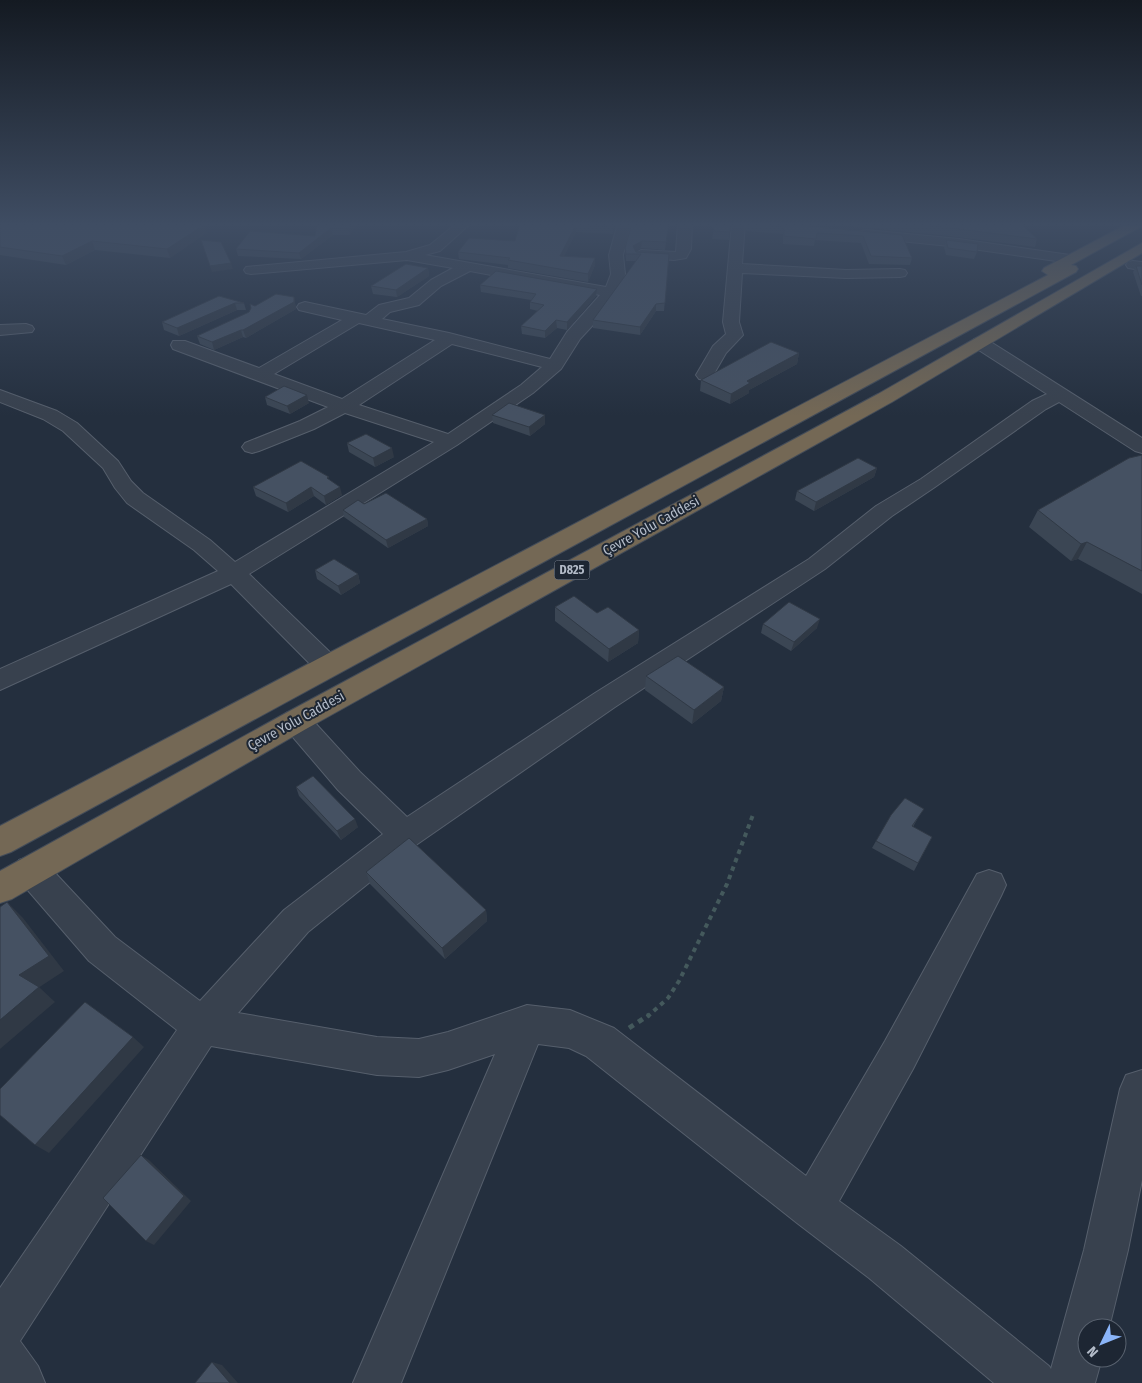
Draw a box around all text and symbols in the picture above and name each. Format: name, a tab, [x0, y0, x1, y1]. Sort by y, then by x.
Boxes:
street label: Çevre Yolu Caddesi	[600, 492, 702, 560]
road number: D825	[554, 560, 590, 580]
street label: Çevre Yolu Caddesi	[245, 687, 347, 755]
north arrow	[1077, 1318, 1127, 1368]
text: N	[1084, 1343, 1102, 1360]

